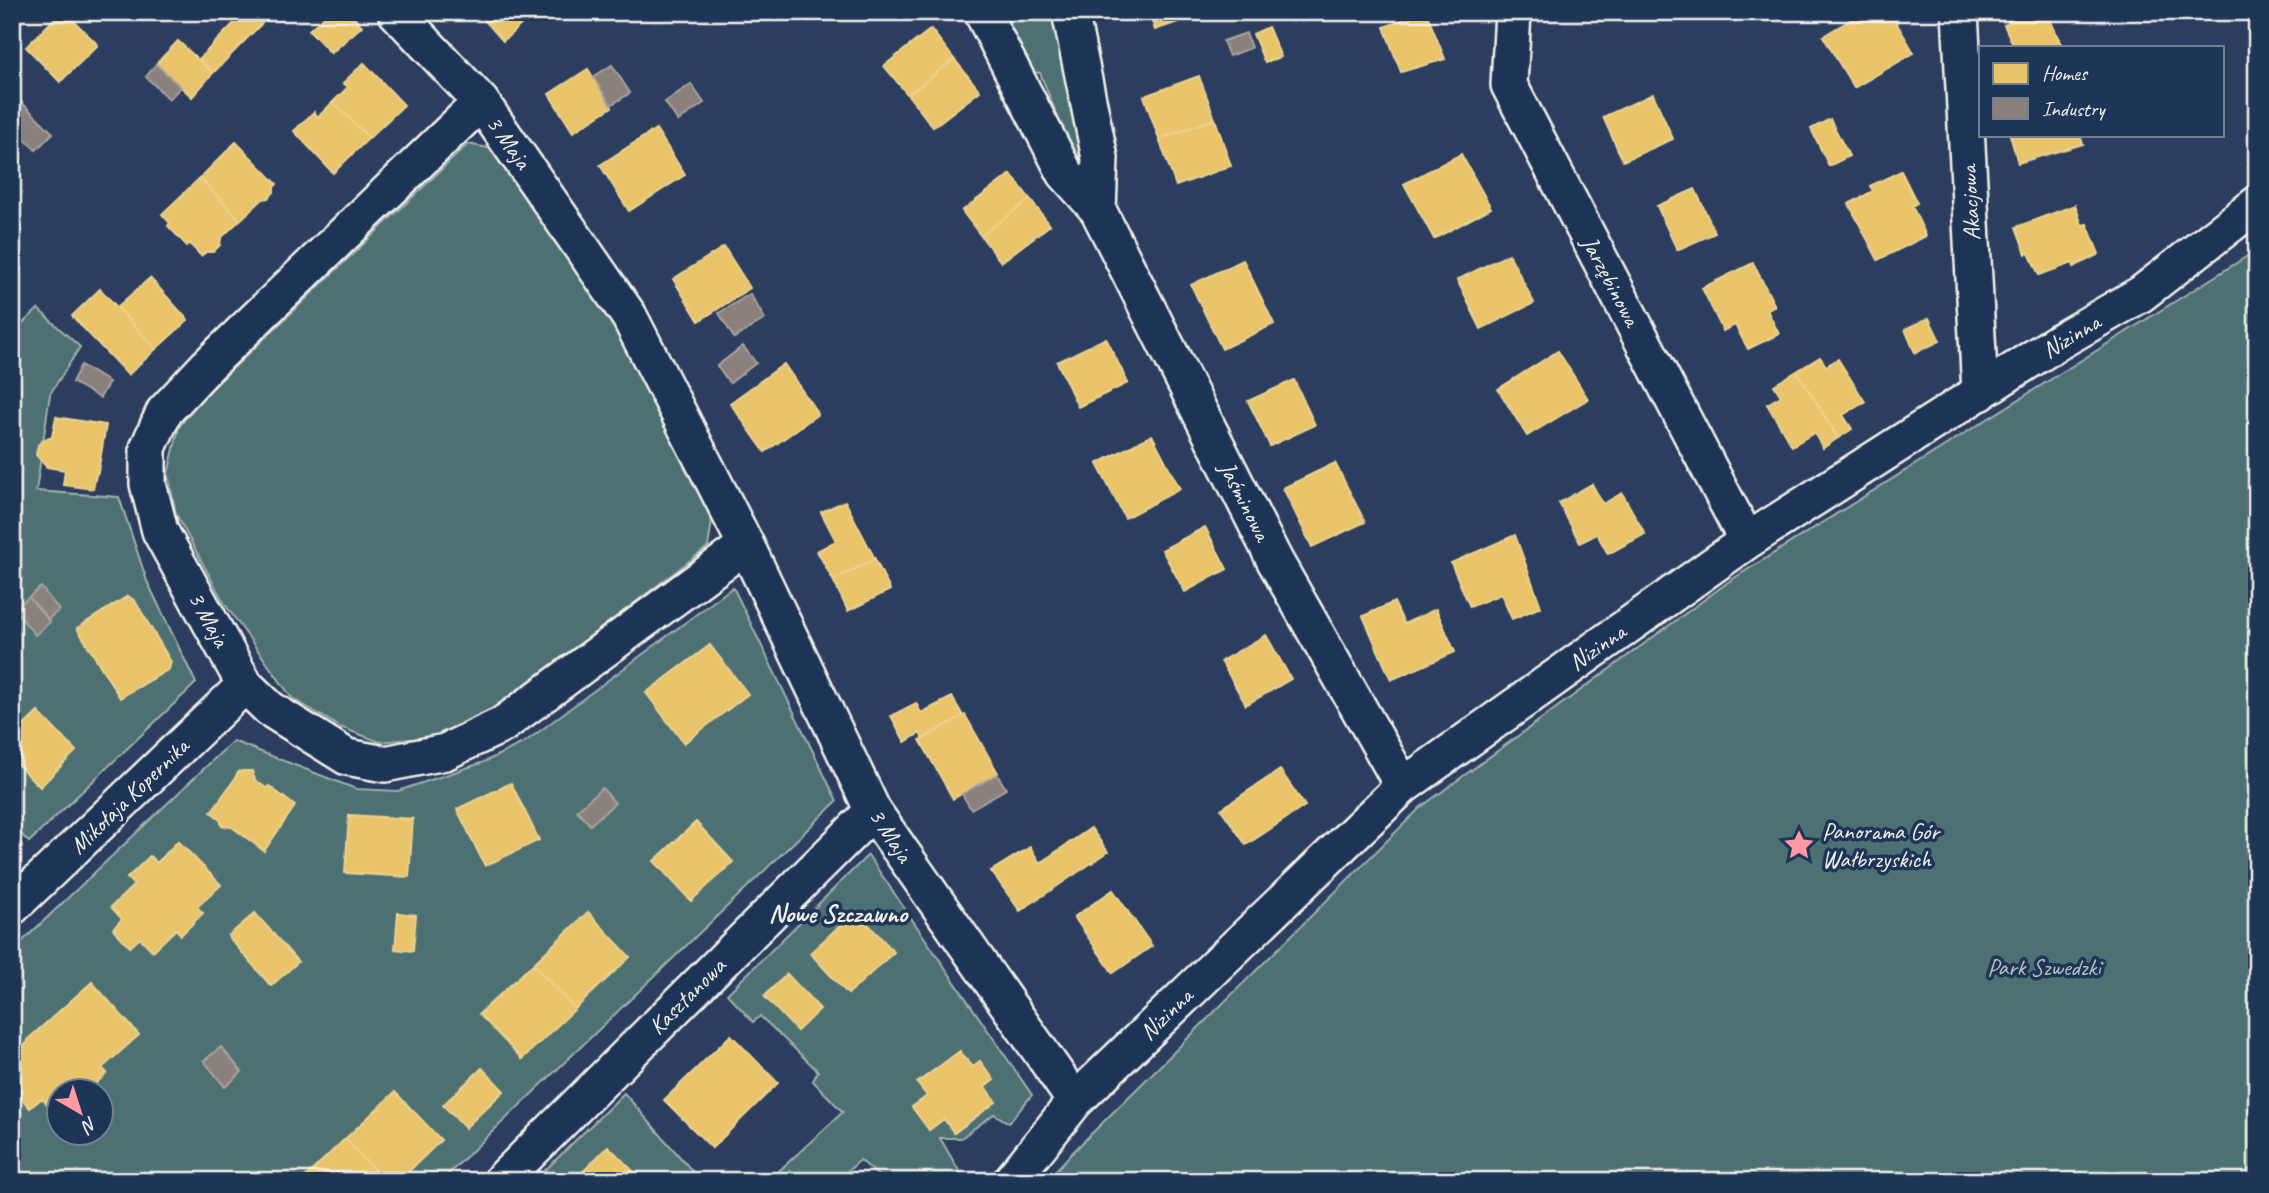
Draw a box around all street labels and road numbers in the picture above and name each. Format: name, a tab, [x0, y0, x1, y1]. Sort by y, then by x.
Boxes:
street label: 3 Maja	[480, 109, 539, 176]
street label: Akacjowa	[1953, 162, 1987, 241]
street label: Jarzębinowa	[1574, 230, 1648, 333]
street label: Nizinna	[2036, 306, 2108, 365]
street label: Jaśminowa	[1212, 455, 1279, 548]
street label: 3 Maja	[182, 586, 237, 653]
street label: Nizinna	[1563, 615, 1633, 677]
street label: Mikołaja Kopernika	[63, 730, 196, 860]
street label: 3 Maja	[862, 802, 920, 869]
street label: Kasztanowa	[642, 950, 733, 1041]
street label: Nizinna	[1133, 980, 1201, 1047]

